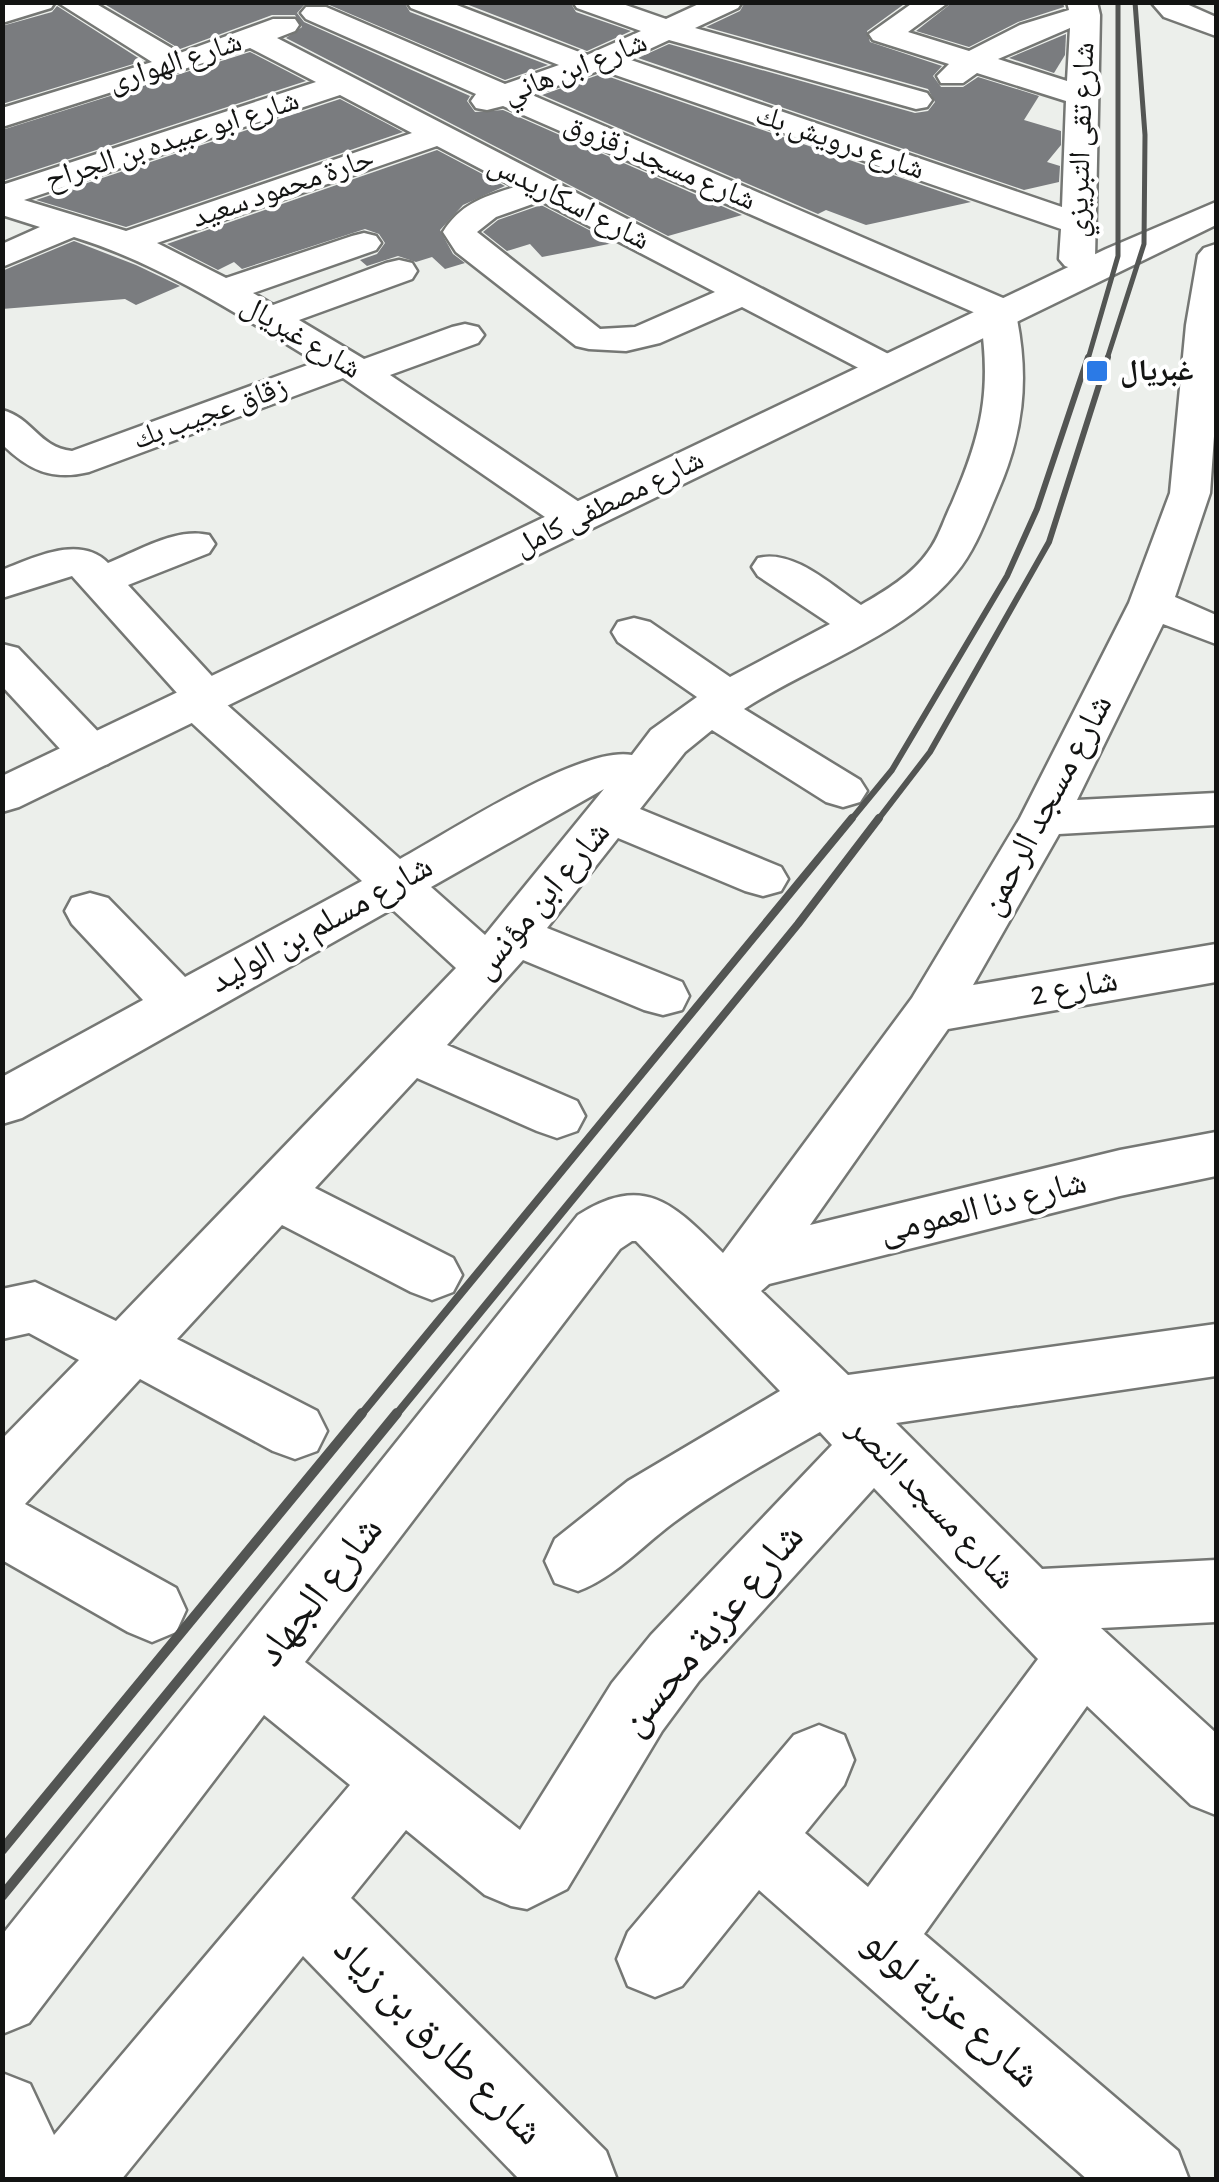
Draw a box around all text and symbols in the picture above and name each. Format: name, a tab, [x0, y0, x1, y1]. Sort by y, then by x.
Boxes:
street label: شارع الهوارى	[105, 26, 246, 100]
street label: شارع ابن هاني	[499, 27, 654, 116]
street label: شارع تقى التبريزي	[1063, 42, 1107, 239]
street label: شارع ابو عبيده بن الجراح	[41, 85, 304, 198]
street label: شارع درويش بك	[751, 99, 928, 188]
street label: شارع مسجد زقزوق	[559, 108, 760, 219]
street label: حارة محمود سعيد	[188, 143, 378, 234]
street label: شارع اسكاريدس	[482, 149, 655, 258]
street label: شارع غبريال	[234, 290, 366, 387]
place label: غبريال	[1120, 356, 1193, 388]
marker: غبريال	[1084, 358, 1110, 384]
street label: زقاق عجيب بك	[129, 371, 292, 457]
street label: شارع مصطفى كامل	[510, 444, 710, 564]
street label: شارع مسجد الرحمن	[973, 689, 1121, 922]
street label: شارع ابن مؤنس	[465, 814, 619, 988]
street label: شارع مسلم بن الوليد	[204, 848, 440, 1003]
street label: شارع 2	[1028, 962, 1121, 1015]
street label: شارع دنا العمومى	[876, 1164, 1091, 1253]
street label: شارع مسجد النصر	[839, 1409, 1023, 1598]
street label: شارع الجهاد	[248, 1508, 393, 1676]
street label: شارع عزبة محسن	[611, 1515, 814, 1745]
street label: شارع عزبة لولو	[853, 1920, 1049, 2099]
street label: شارع طارق بن زياد	[323, 1927, 552, 2156]

